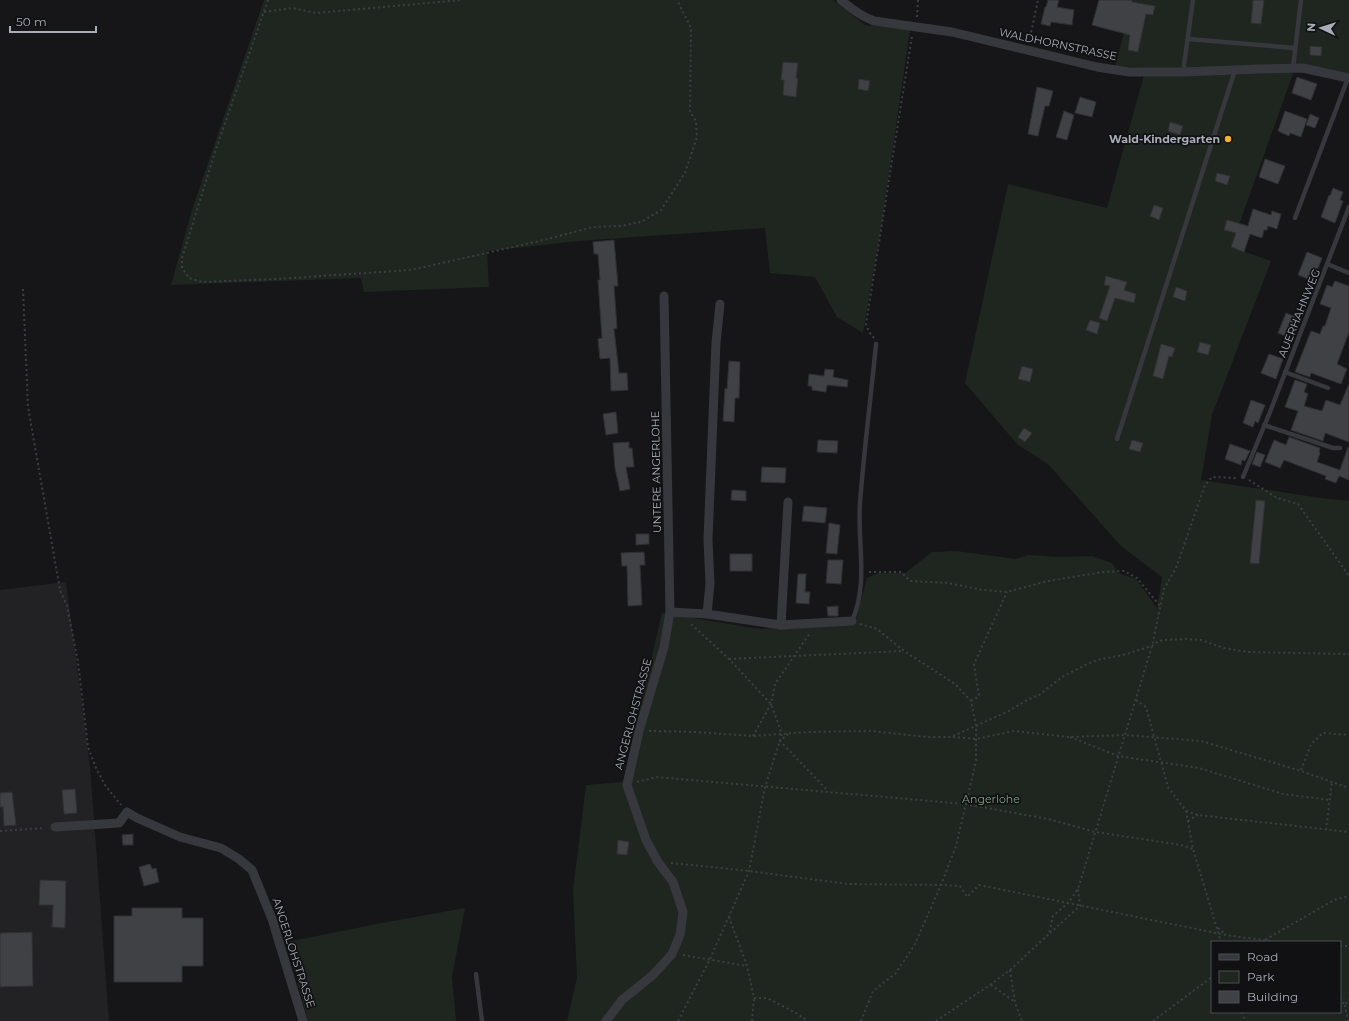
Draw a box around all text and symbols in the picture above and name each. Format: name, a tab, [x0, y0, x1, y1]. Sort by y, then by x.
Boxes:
scale bar	[10, 8, 96, 34]
north arrow	[1301, 8, 1341, 48]
text: 50 m	[16, 14, 47, 29]
text: N	[1304, 22, 1318, 32]
street label: WALDHORNSTRASSE	[998, 25, 1118, 63]
place label: Wald-Kindergarten	[1109, 132, 1220, 146]
marker: Wald-Kindergarten	[1223, 134, 1233, 144]
street label: AUERHAHNWEG	[1275, 267, 1323, 359]
street label: UNTERE ANGERLOHE	[648, 411, 664, 533]
street label: ANGERLOHSTRASSE	[611, 657, 655, 771]
park label: Angerlohe	[962, 792, 1020, 806]
street label: ANGERLOHSTRASSE	[270, 896, 318, 1010]
legend	[1211, 941, 1341, 1013]
text: Road	[1247, 949, 1278, 964]
text: Park	[1247, 969, 1275, 984]
text: Building	[1247, 989, 1298, 1004]

